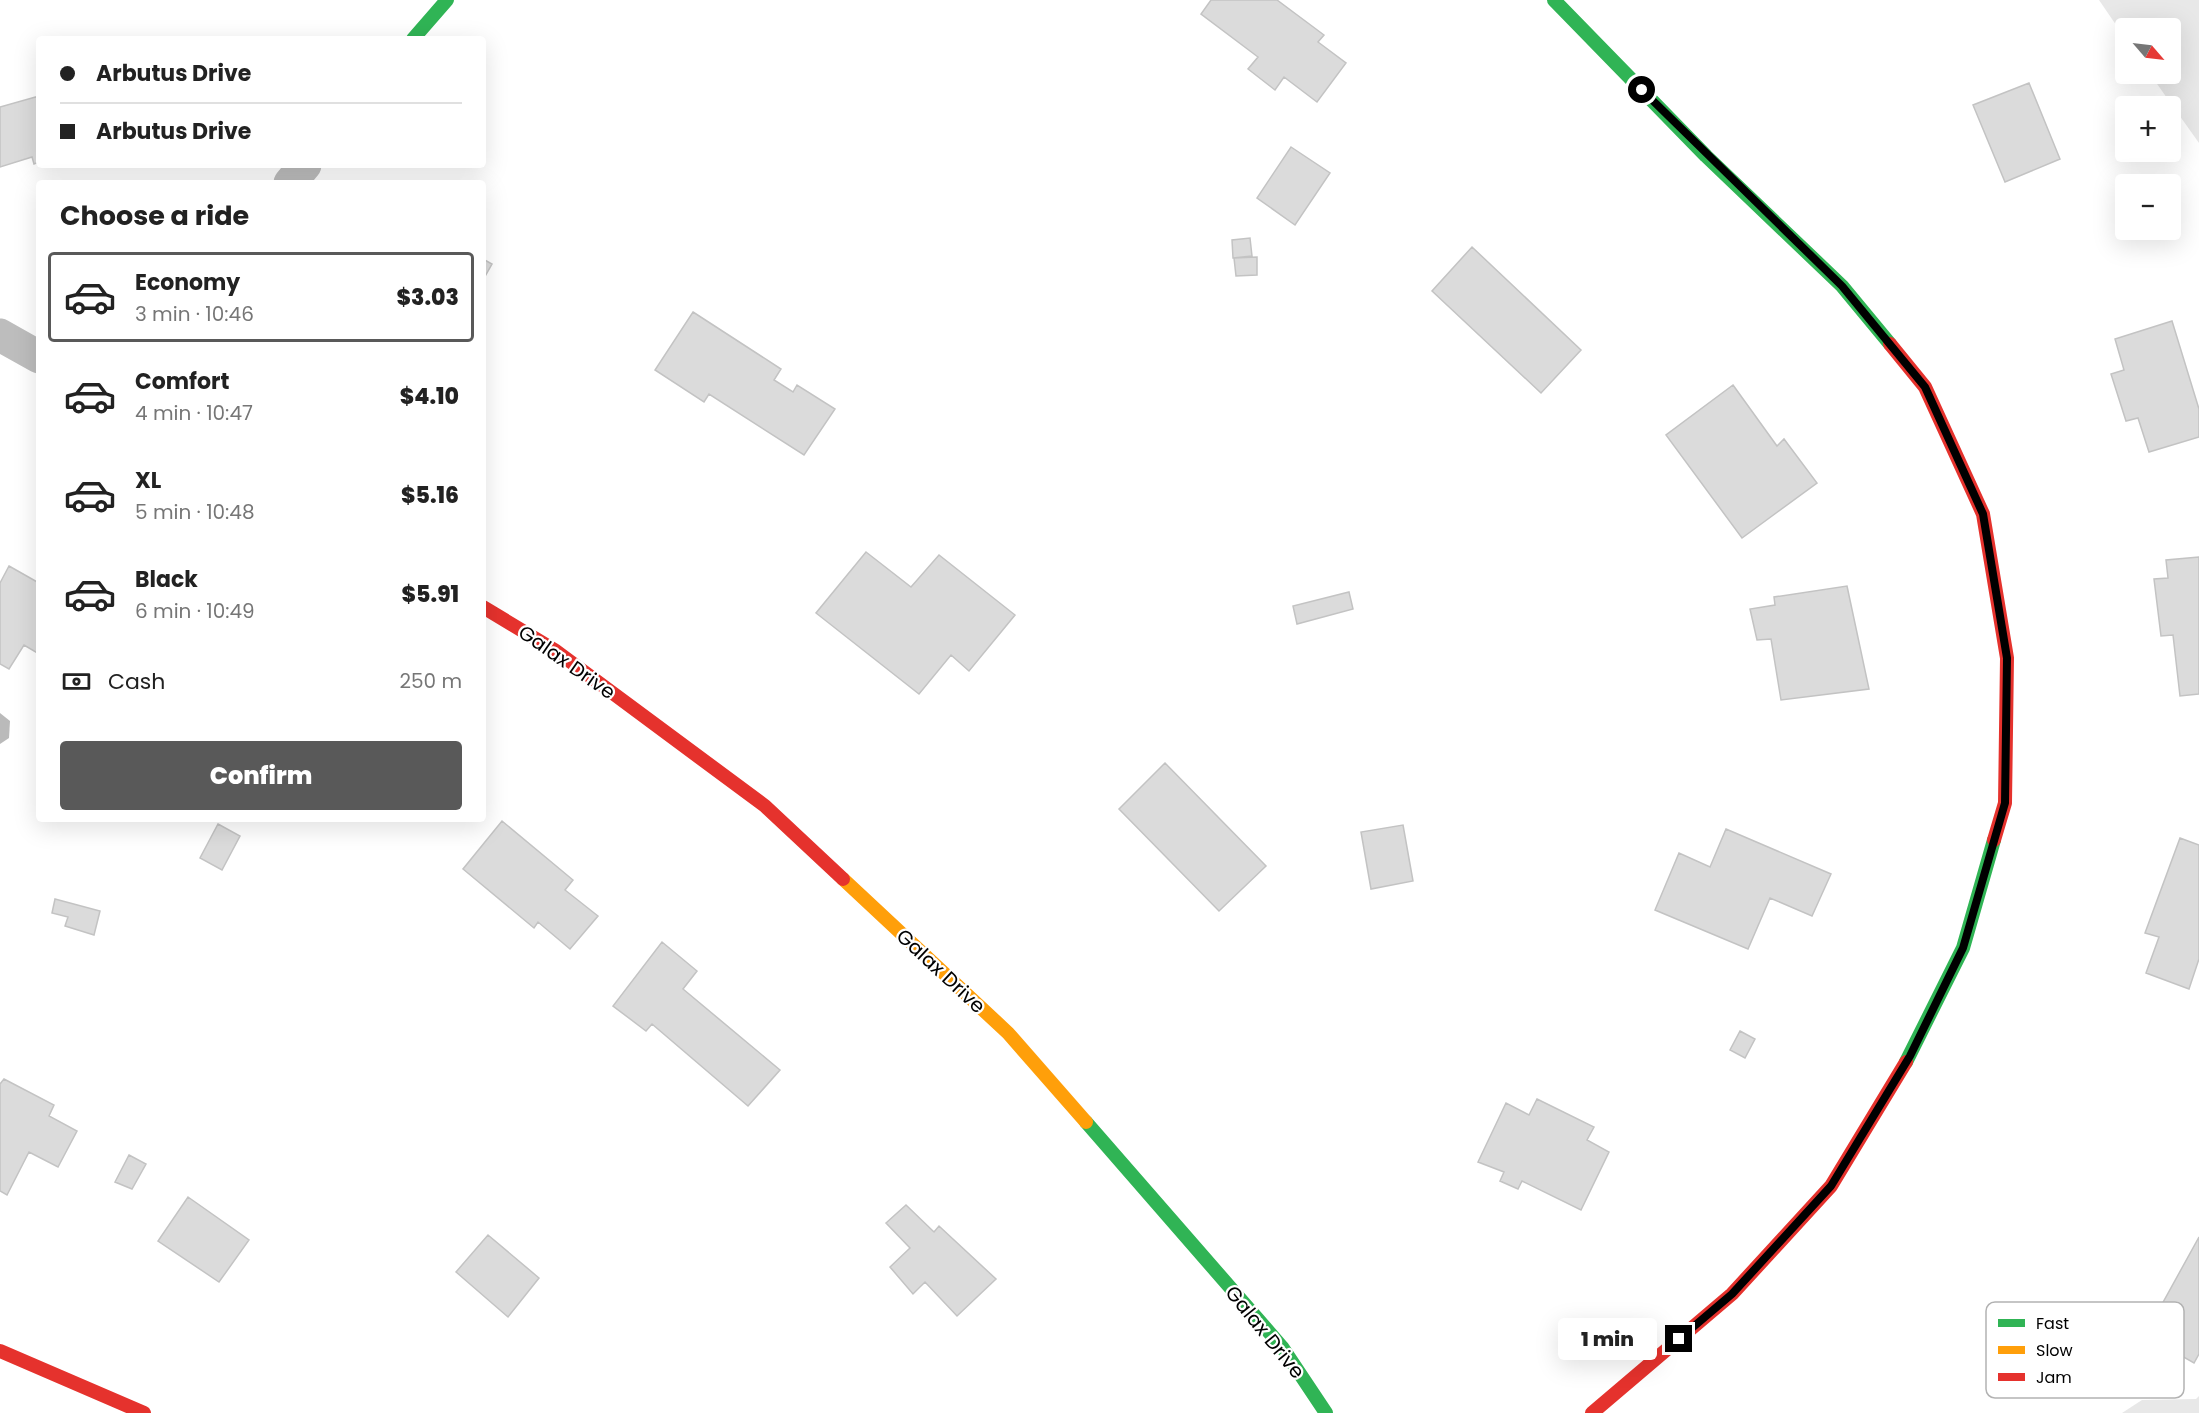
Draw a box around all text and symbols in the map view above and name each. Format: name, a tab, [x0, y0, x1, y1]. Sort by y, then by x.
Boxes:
north arrow	[2115, 18, 2181, 84]
map controls	[2115, 18, 2181, 240]
text: Arbutus Drive	[96, 58, 251, 89]
route start	[1628, 76, 1655, 103]
button: +	[2115, 96, 2181, 162]
text: Arbutus Drive	[96, 116, 251, 147]
button: −	[2115, 174, 2181, 240]
text: Choose a ride	[60, 197, 249, 234]
text: Economy	[135, 267, 240, 298]
icon: car	[63, 270, 117, 324]
text: $3.03	[397, 282, 459, 313]
text: 3 min · 10:46	[135, 300, 254, 328]
text: Comfort	[135, 366, 229, 397]
icon: car	[63, 369, 117, 423]
text: $4.10	[400, 381, 459, 412]
text: 4 min · 10:47	[135, 399, 253, 427]
text: XL	[135, 465, 161, 496]
icon: car	[63, 468, 117, 522]
text: $5.16	[401, 480, 459, 511]
text: 5 min · 10:48	[135, 498, 255, 526]
text: Black	[135, 564, 198, 595]
icon: car	[63, 567, 117, 621]
text: $5.91	[402, 579, 459, 610]
text: 6 min · 10:49	[135, 597, 255, 625]
street label: Galax Drive	[513, 618, 621, 706]
icon: cash	[60, 665, 93, 698]
text: Cash	[108, 666, 165, 697]
text: 250 m	[399, 667, 462, 695]
button: Confirm	[60, 741, 462, 810]
street label: Galax Drive	[890, 922, 992, 1020]
street label: Galax Drive	[1219, 1279, 1311, 1385]
legend	[1986, 1302, 2184, 1398]
text: Fast	[2036, 1312, 2069, 1335]
callout: 1 min	[1559, 1318, 1658, 1360]
text: 1 min	[1581, 1325, 1634, 1353]
route end	[1665, 1325, 1692, 1352]
text: Slow	[2036, 1339, 2073, 1362]
text: Jam	[2036, 1366, 2072, 1389]

